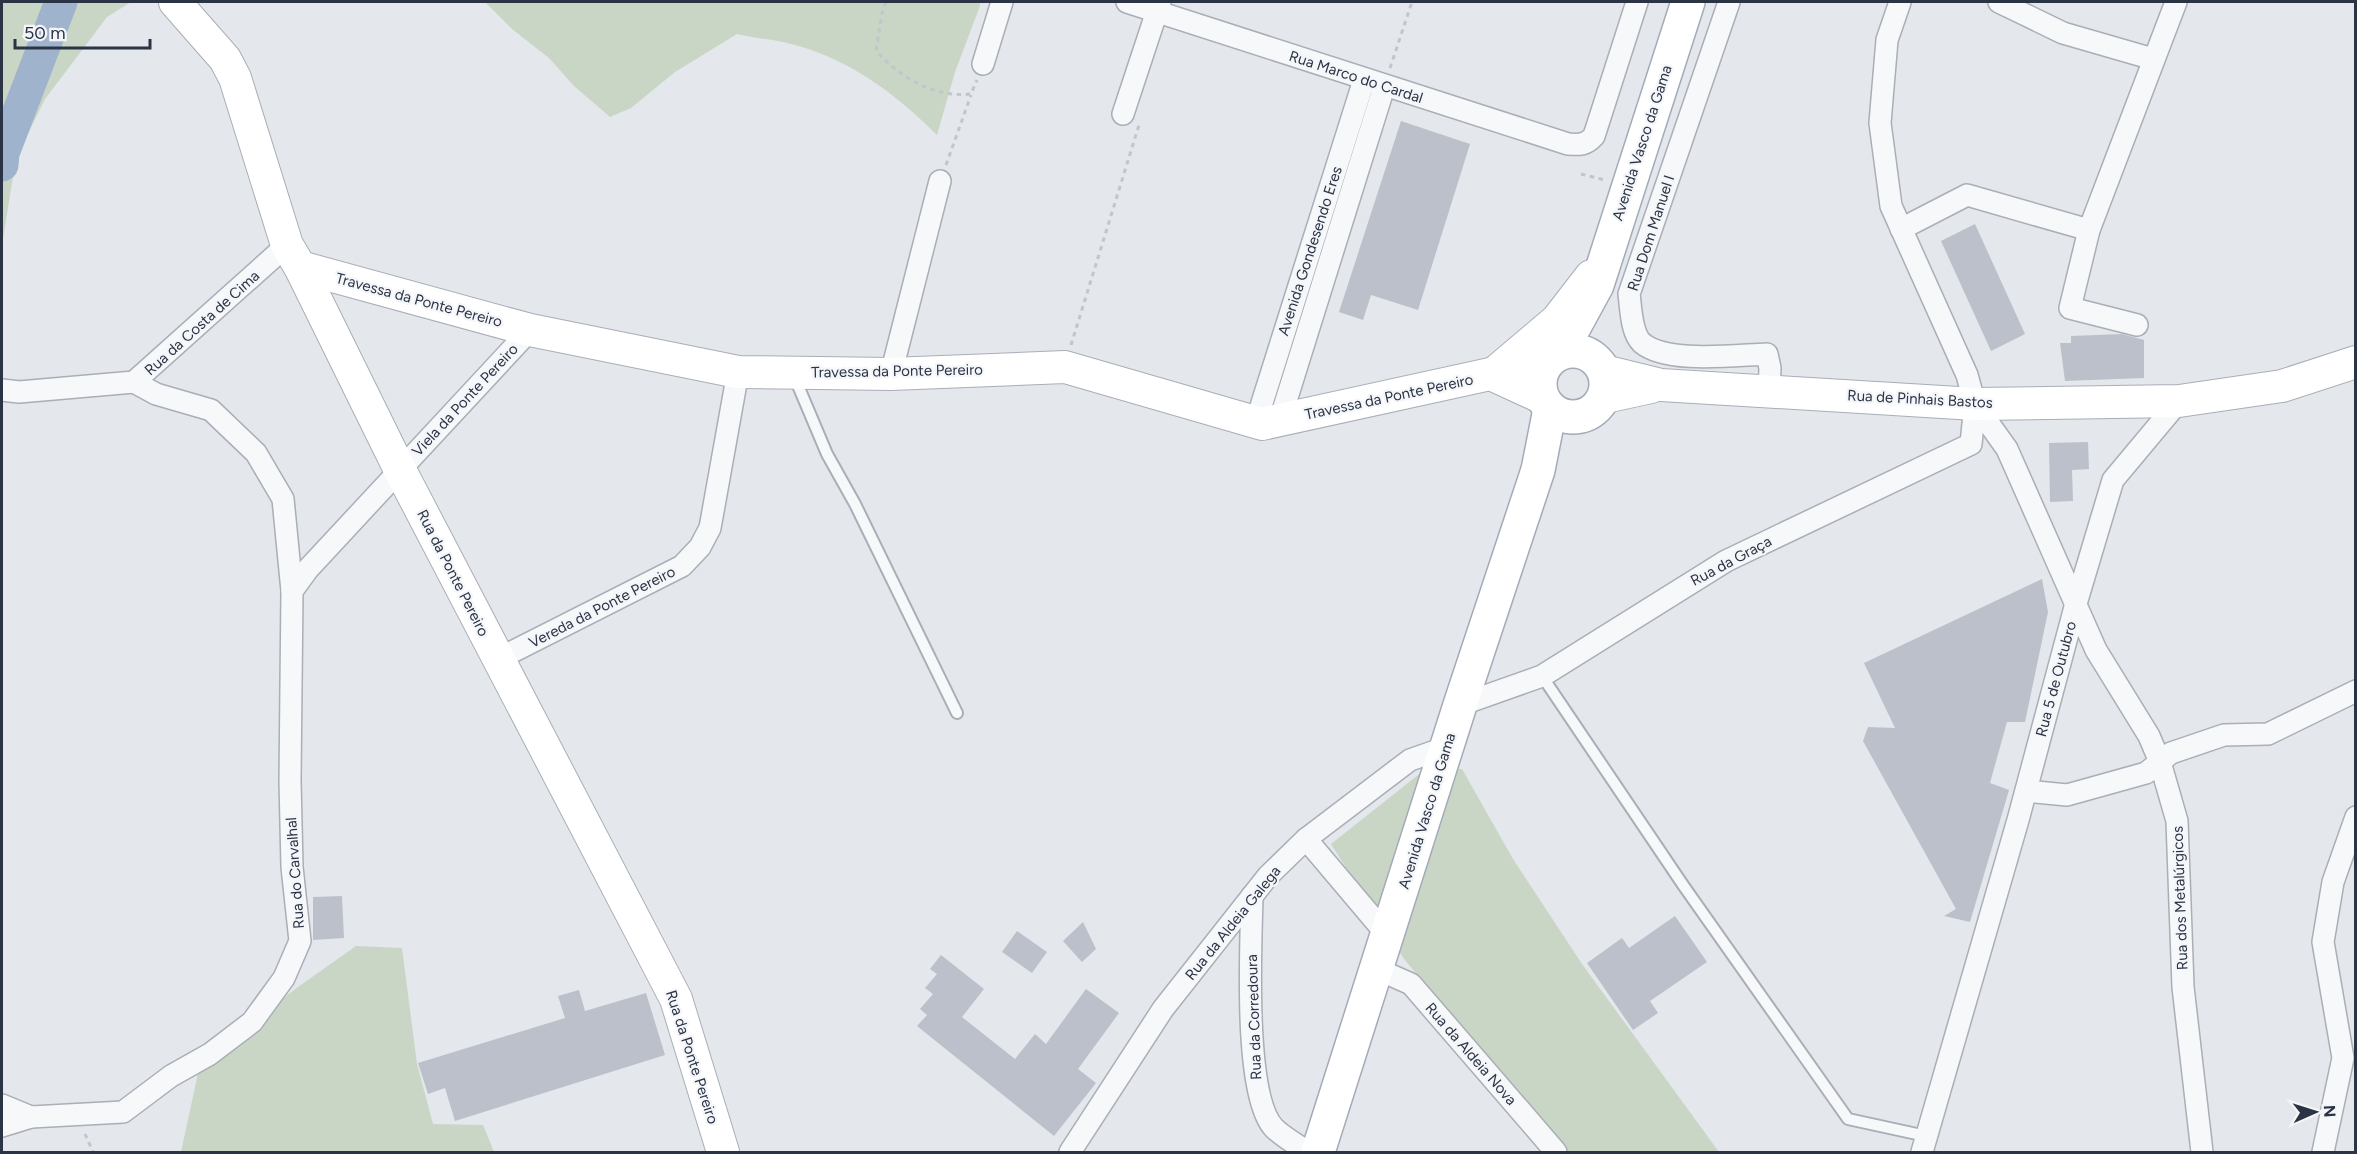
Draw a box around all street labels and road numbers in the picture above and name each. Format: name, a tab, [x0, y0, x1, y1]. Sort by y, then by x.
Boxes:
street label: Rua Marco do Cardal	[1287, 47, 1425, 107]
street label: Avenida Vasco da Gama	[1608, 63, 1676, 223]
street label: Avenida Gondesendo Eres	[1274, 164, 1346, 338]
street label: Rua Dom Manuel I	[1624, 173, 1678, 293]
street label: Rua da Costa de Cima	[141, 267, 263, 379]
street label: Travessa da Ponte Pereiro	[334, 269, 505, 331]
street label: Viela da Ponte Pereiro	[408, 340, 522, 460]
street label: Travessa da Ponte Pereiro	[811, 360, 983, 381]
street label: Travessa da Ponte Pereiro	[1303, 370, 1475, 424]
street label: Rua de Pinhais Bastos	[1847, 386, 1993, 412]
street label: Rua da Ponte Pereiro	[413, 507, 493, 640]
street label: Rua da Graça	[1687, 532, 1775, 590]
street label: Vereda da Ponte Pereiro	[526, 562, 678, 652]
street label: Rua 5 de Outubro	[2032, 619, 2080, 739]
street label: Avenida Vasco da Gama	[1395, 731, 1459, 891]
street label: Rua do Carvalhal	[282, 817, 308, 929]
street label: Rua dos Metalúrgicos	[2168, 826, 2192, 970]
street label: Rua da Aldeia Galega	[1181, 862, 1285, 984]
street label: Rua da Corredoura	[1243, 954, 1265, 1080]
street label: Rua da Ponte Pereiro	[662, 988, 722, 1126]
street label: Rua da Aldeia Nova	[1422, 999, 1520, 1109]

